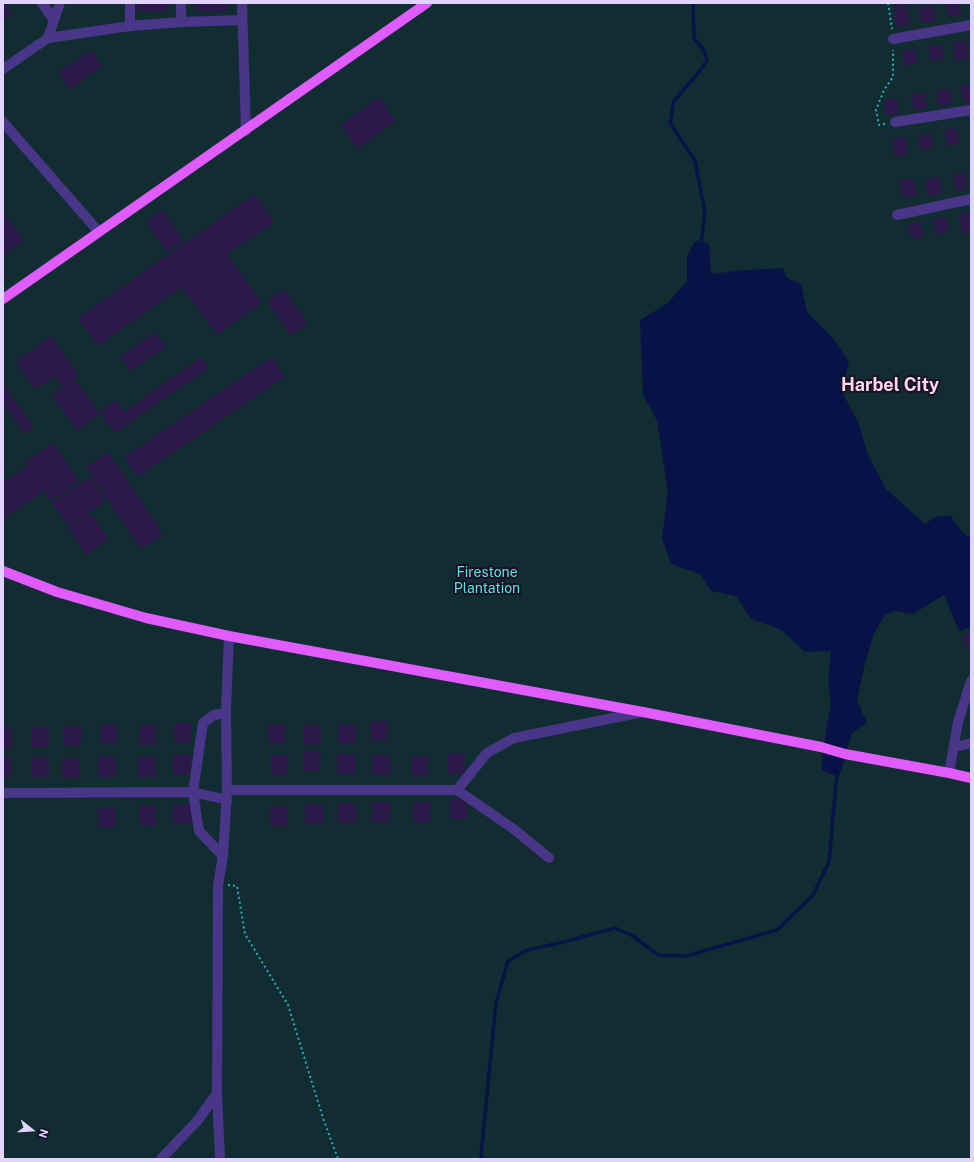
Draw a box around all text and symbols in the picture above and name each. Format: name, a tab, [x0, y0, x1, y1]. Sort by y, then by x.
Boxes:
district label: Harbel City	[841, 374, 939, 396]
park label: Firestone Plantation	[454, 565, 520, 598]
north arrow	[12, 1110, 52, 1150]
text: N	[36, 1128, 50, 1139]

